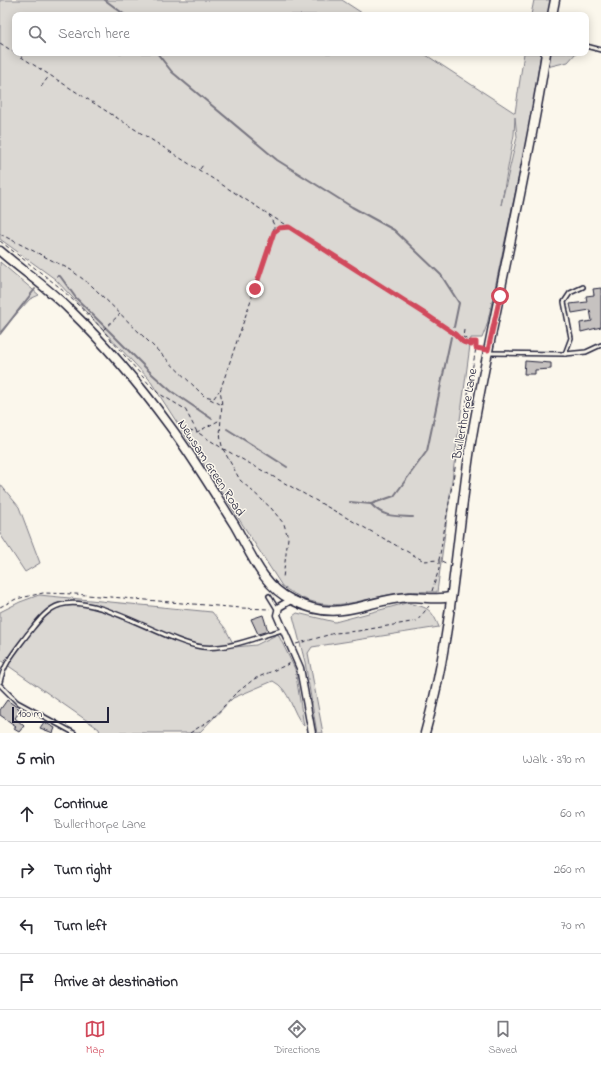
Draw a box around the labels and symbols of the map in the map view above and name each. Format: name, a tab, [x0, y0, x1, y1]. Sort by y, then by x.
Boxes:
route end	[246, 280, 264, 298]
route start	[491, 287, 509, 305]
street label: Bullerthorpe Lane	[447, 367, 482, 462]
street label: Newsam Green Road	[173, 416, 250, 521]
scale bar	[12, 705, 109, 724]

